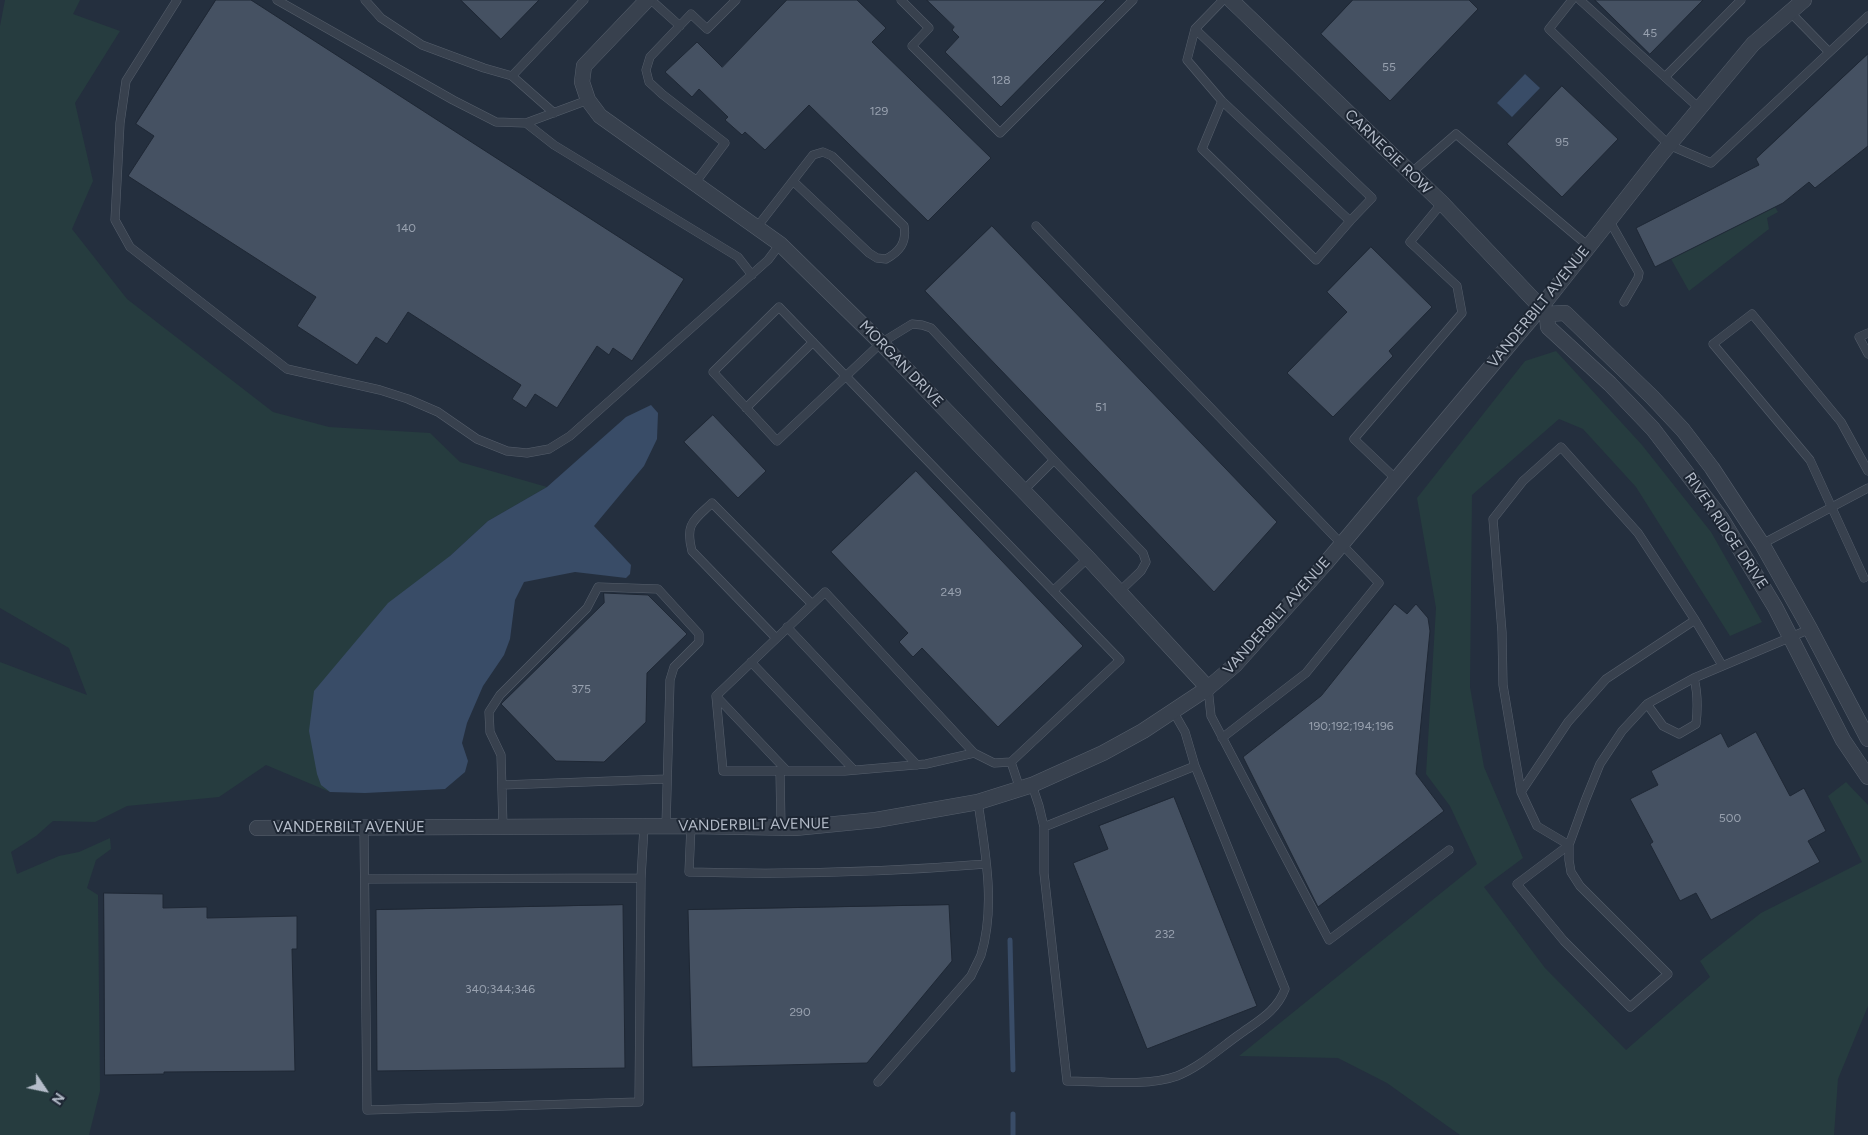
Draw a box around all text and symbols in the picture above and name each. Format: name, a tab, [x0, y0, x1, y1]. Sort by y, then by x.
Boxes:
house number: 45	[1643, 26, 1657, 40]
house number: 55	[1382, 60, 1396, 74]
house number: 128	[991, 73, 1011, 87]
house number: 129	[870, 104, 888, 118]
street label: CARNEGIE ROW	[1341, 106, 1435, 198]
house number: 95	[1555, 135, 1569, 149]
house number: 140	[396, 221, 416, 235]
street label: VANDERBILT AVENUE	[1484, 242, 1594, 372]
street label: MORGAN DRIVE	[855, 317, 947, 411]
house number: 51	[1095, 400, 1107, 414]
street label: RIVER RIDGE DRIVE	[1680, 469, 1772, 593]
street label: VANDERBILT AVENUE	[1220, 554, 1334, 678]
house number: 249	[941, 585, 961, 599]
house number: 375	[571, 682, 591, 696]
house number: 190;192;194;196	[1309, 719, 1393, 733]
house number: 500	[1719, 811, 1741, 825]
street label: VANDERBILT AVENUE	[678, 815, 830, 835]
street label: VANDERBILT AVENUE	[273, 819, 425, 837]
house number: 232	[1155, 927, 1175, 941]
house number: 340;344;346	[465, 982, 535, 996]
house number: 290	[789, 1005, 811, 1019]
north arrow	[20, 1065, 70, 1115]
text: N	[48, 1089, 68, 1108]

